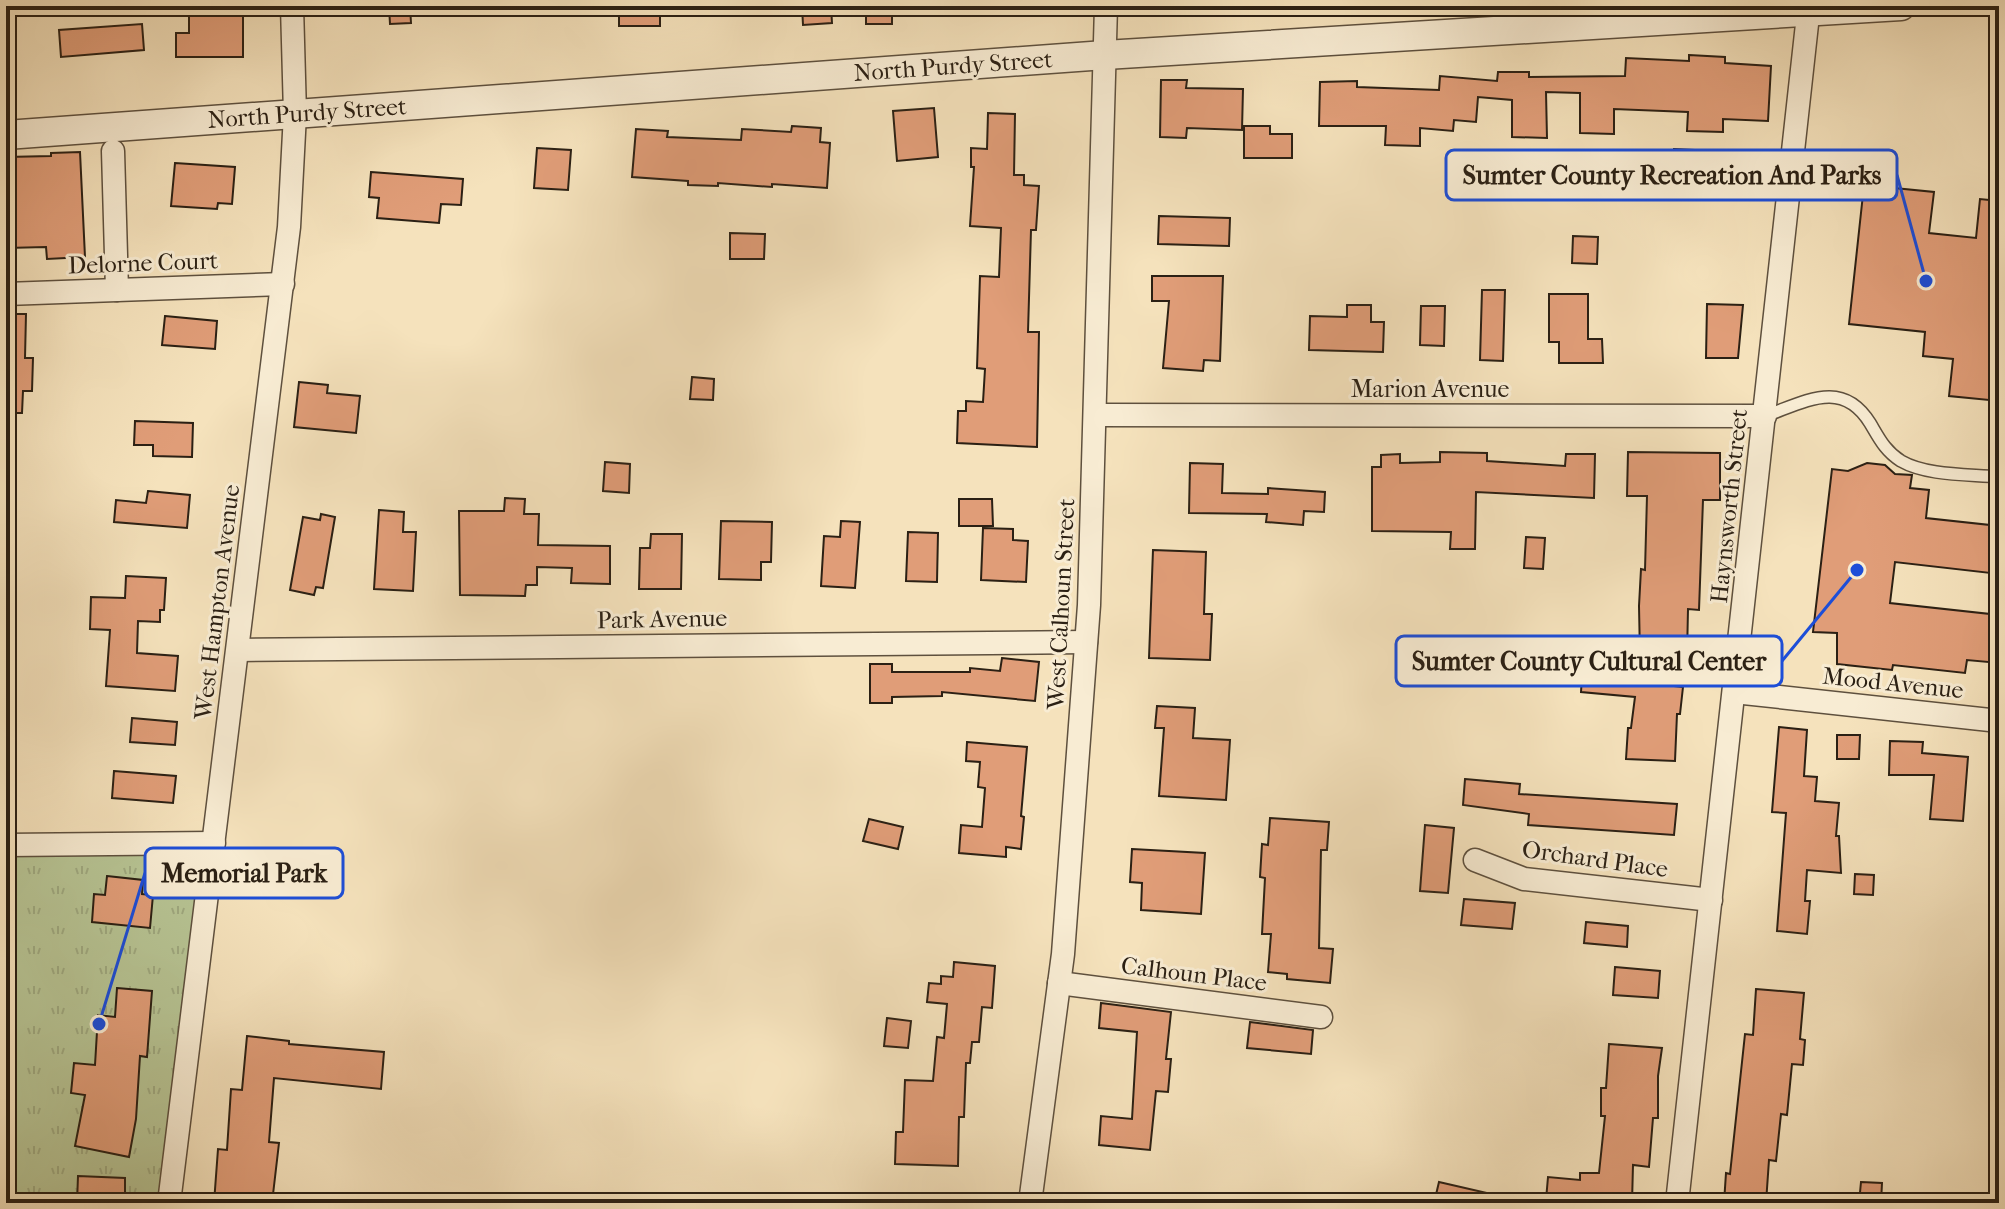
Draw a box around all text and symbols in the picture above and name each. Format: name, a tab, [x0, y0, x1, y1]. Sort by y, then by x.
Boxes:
street label: North Purdy Street	[853, 45, 1054, 87]
street label: North Purdy Street	[207, 92, 408, 134]
callout: Sumter County Recreation And Parks	[1446, 150, 1897, 200]
text: Sumter County Recreation And Parks	[1463, 160, 1882, 191]
street label: Delorne Court	[67, 246, 219, 280]
street label: Marion Avenue	[1351, 375, 1509, 403]
street label: Haynsworth Street	[1705, 407, 1753, 605]
street label: West Hampton Avenue	[189, 483, 245, 722]
street label: West Calhoun Street	[1041, 497, 1081, 711]
street label: Park Avenue	[597, 604, 728, 634]
callout: Sumter County Cultural Center	[1396, 636, 1782, 686]
text: Sumter County Cultural Center	[1412, 646, 1767, 677]
street label: Mood Avenue	[1821, 662, 1965, 704]
street label: Orchard Place	[1520, 835, 1670, 883]
callout: Memorial Park	[145, 848, 343, 898]
text: Memorial Park	[161, 858, 329, 889]
street label: Calhoun Place	[1120, 951, 1269, 997]

